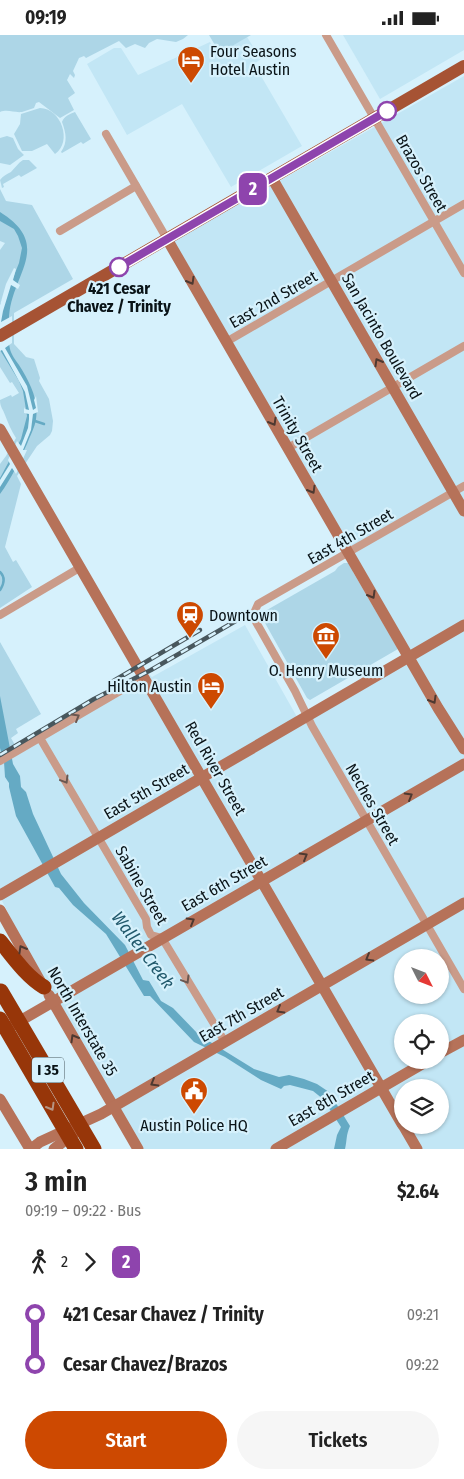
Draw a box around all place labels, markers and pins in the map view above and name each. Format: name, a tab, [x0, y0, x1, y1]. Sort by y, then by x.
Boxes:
place label: Four Seasons Hotel Austin	[210, 42, 297, 79]
hotel icon: Four Seasons Hotel Austin	[176, 45, 206, 84]
unlabelled marker	[377, 101, 397, 121]
marker: 421 Cesar Chavez / Trinity	[109, 257, 129, 277]
place label: 421 Cesar Chavez / Trinity	[67, 279, 171, 316]
station icon: Downtown	[175, 600, 205, 639]
place label: Downtown	[209, 606, 278, 625]
museum icon: O. Henry Museum	[311, 621, 341, 660]
place label: O. Henry Museum	[269, 661, 383, 680]
hotel icon: Hilton Austin	[196, 671, 226, 710]
place label: Hilton Austin	[107, 677, 192, 696]
public building icon: Austin Police HQ	[179, 1076, 209, 1115]
place label: Austin Police HQ	[140, 1116, 248, 1135]

